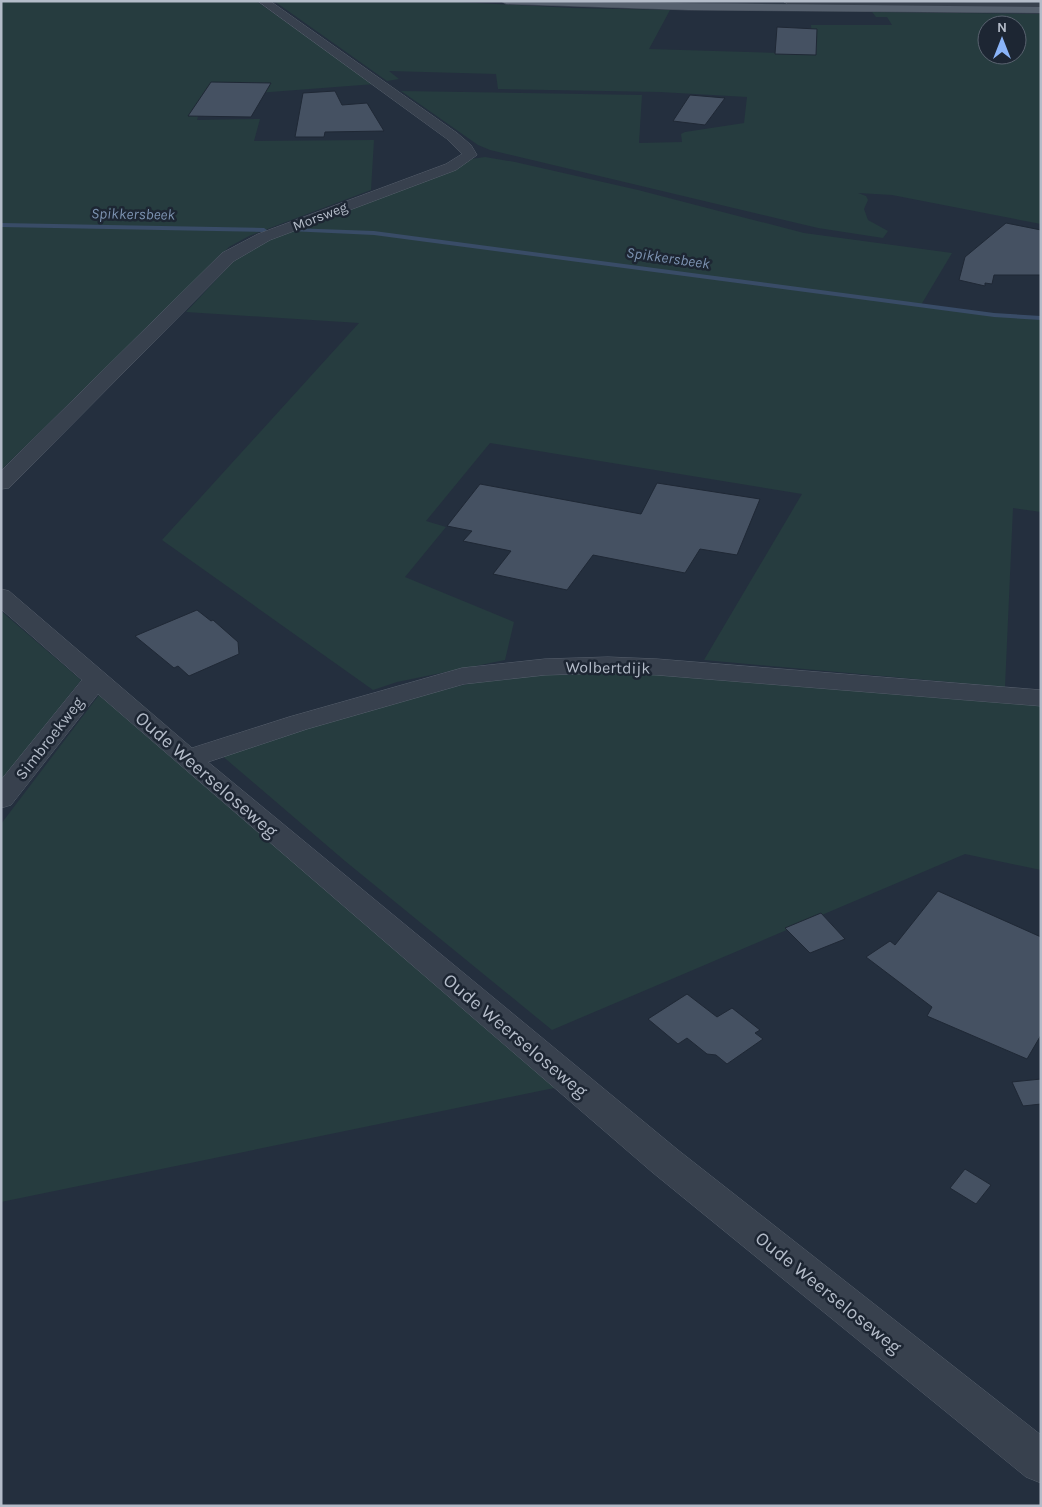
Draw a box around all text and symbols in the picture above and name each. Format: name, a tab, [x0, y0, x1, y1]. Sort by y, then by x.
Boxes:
north arrow	[977, 15, 1027, 65]
text: N	[997, 19, 1007, 36]
street label: Morsweg	[290, 198, 350, 235]
water label: Spikkersbeek	[91, 204, 176, 224]
water label: Spikkersbeek	[625, 243, 711, 273]
street label: Wolbertdijk	[565, 657, 651, 678]
street label: Simbroekweg	[11, 693, 88, 783]
street label: Oude Weerseloseweg	[131, 707, 282, 843]
street label: Oude Weerseloseweg	[439, 969, 592, 1103]
street label: Oude Weerseloseweg	[751, 1227, 906, 1359]

